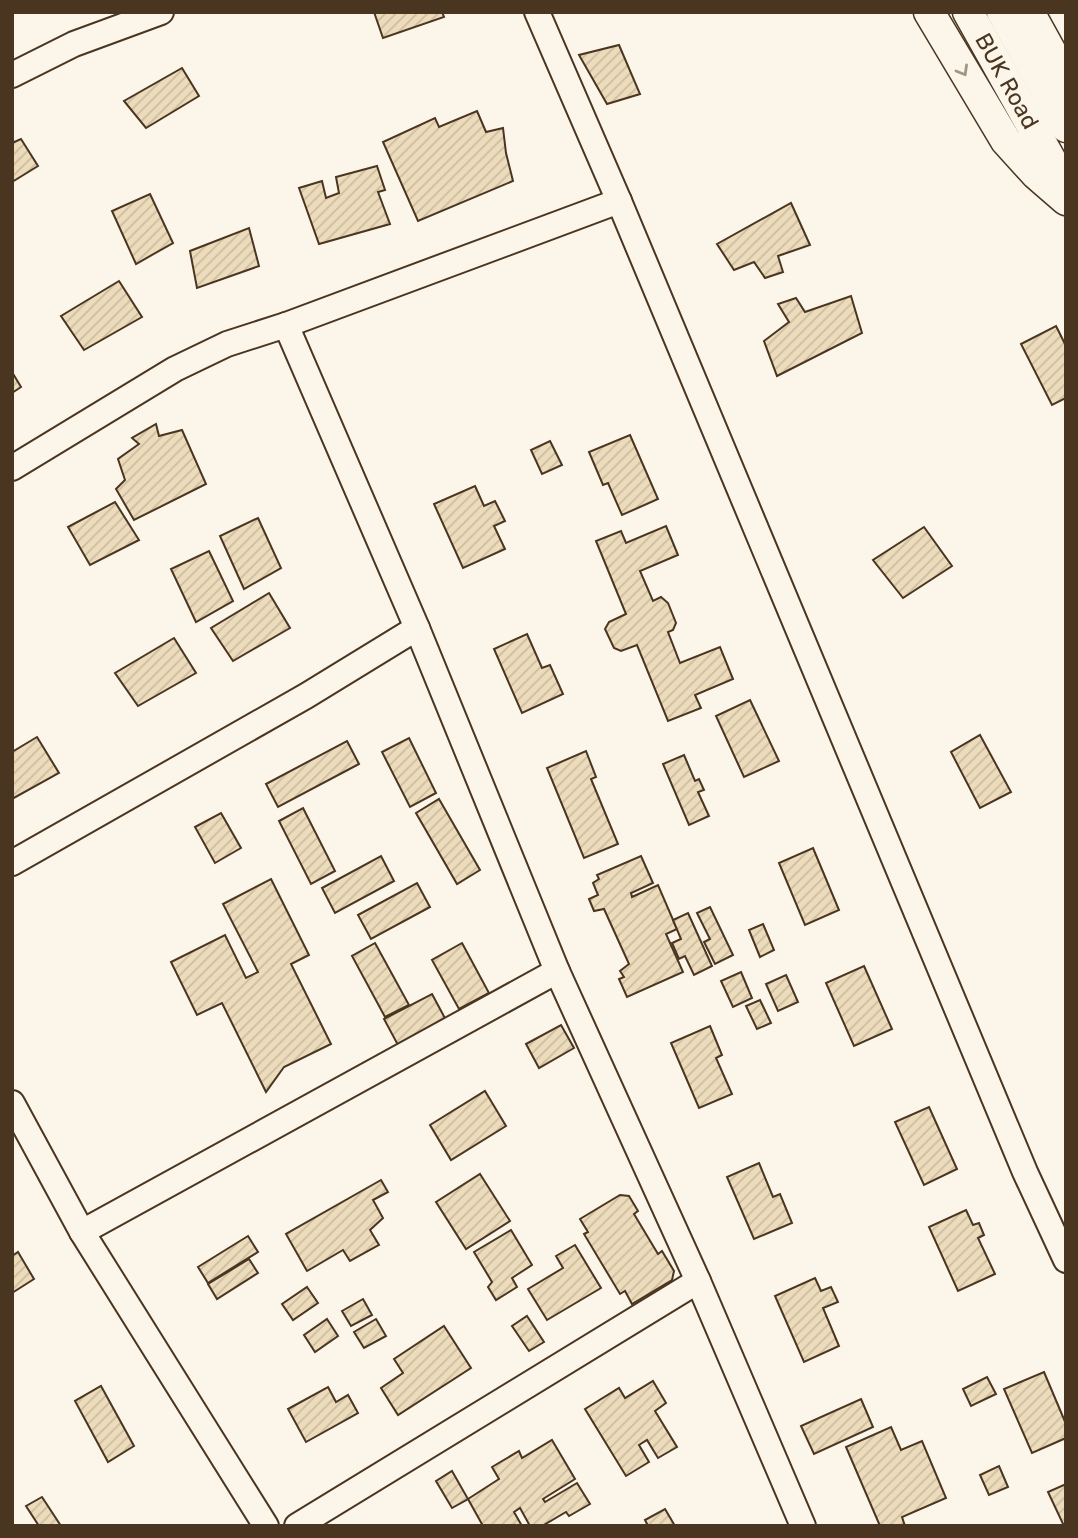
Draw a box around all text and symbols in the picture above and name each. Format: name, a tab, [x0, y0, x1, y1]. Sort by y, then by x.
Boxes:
street label: BUK Road	[969, 28, 1045, 134]
one-way arrow	[955, 64, 968, 77]

